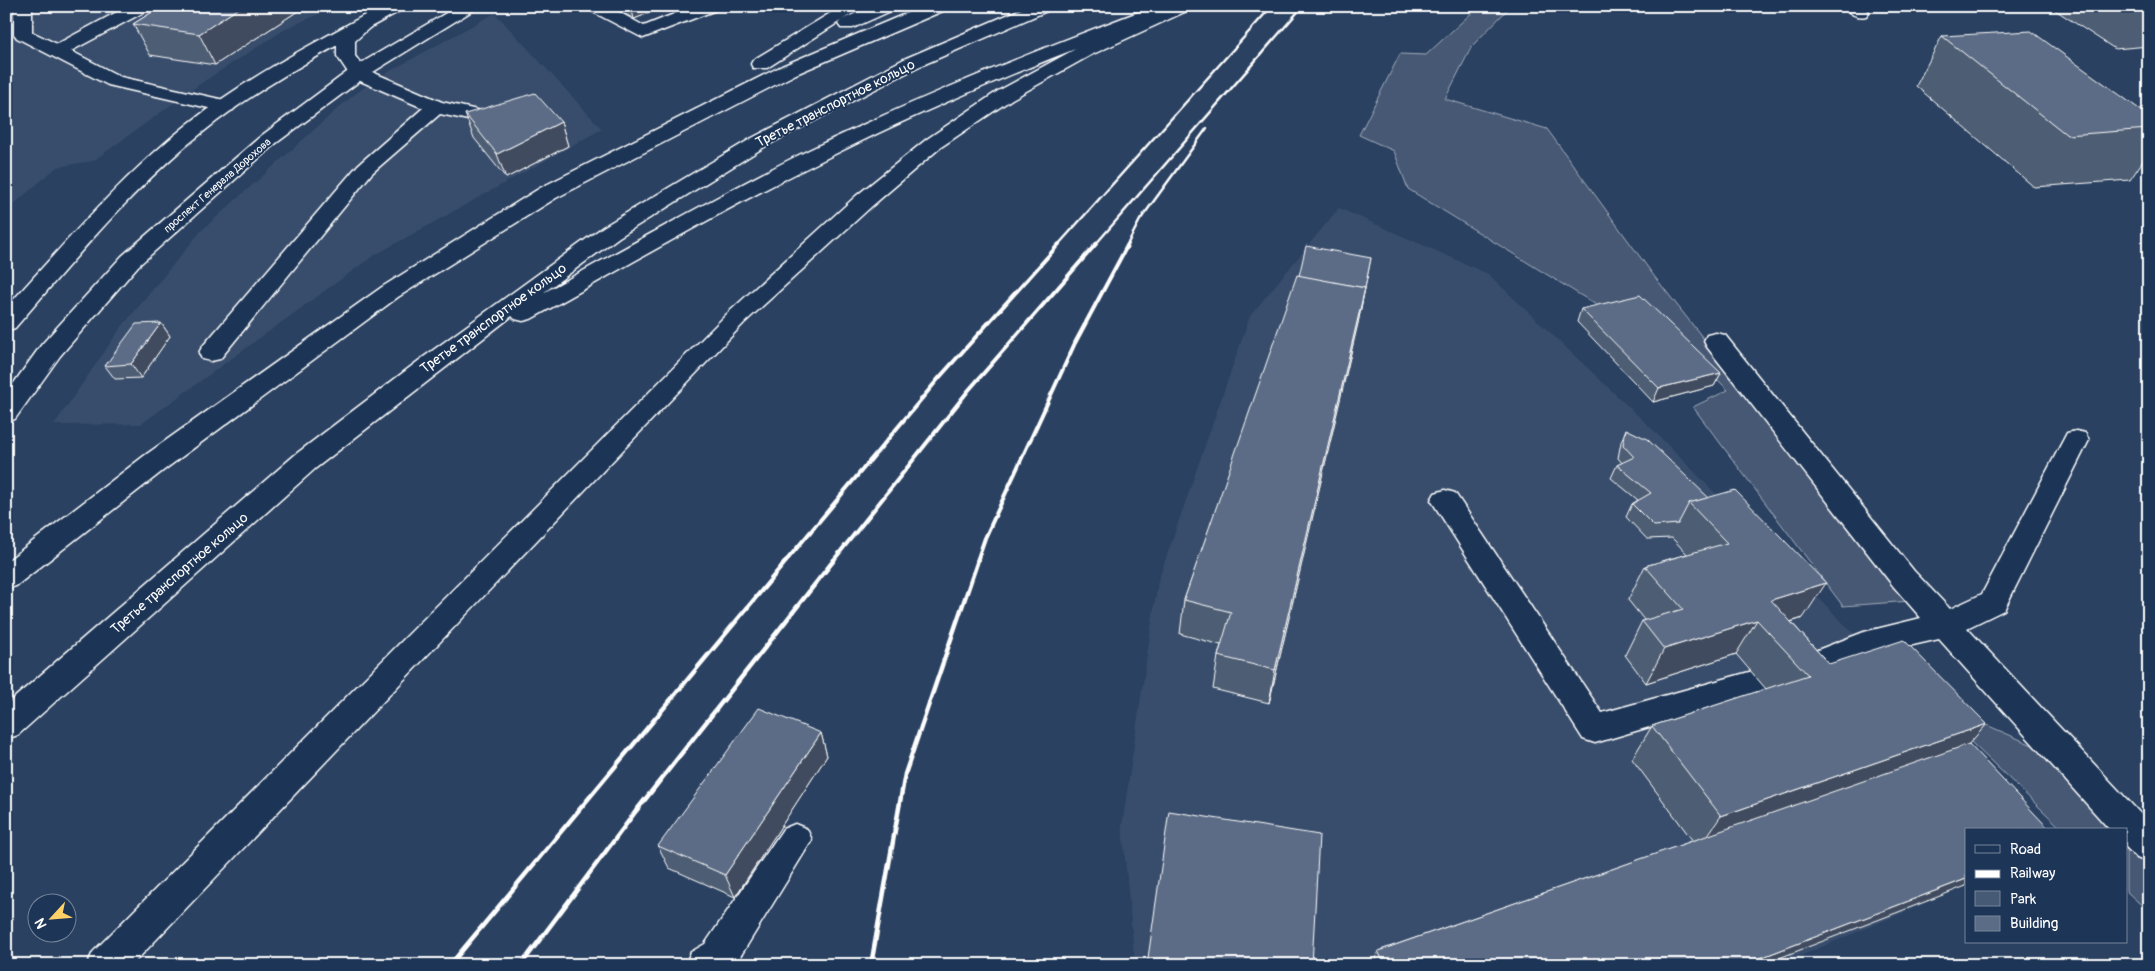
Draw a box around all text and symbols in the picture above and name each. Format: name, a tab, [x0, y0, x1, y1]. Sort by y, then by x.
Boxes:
street label: Третье транспортное кольцо	[753, 56, 918, 151]
street label: проспект Генерала Дорохова	[161, 135, 274, 235]
street label: Третье транспортное кольцо	[417, 259, 570, 377]
street label: Третье транспортное кольцо	[107, 509, 252, 638]
legend	[1965, 828, 2128, 944]
text: Road	[2010, 840, 2041, 859]
text: Railway	[2010, 864, 2056, 883]
text: Park	[2010, 890, 2037, 909]
north arrow	[28, 894, 78, 944]
text: Building	[2010, 914, 2058, 933]
text: N	[31, 915, 50, 931]

